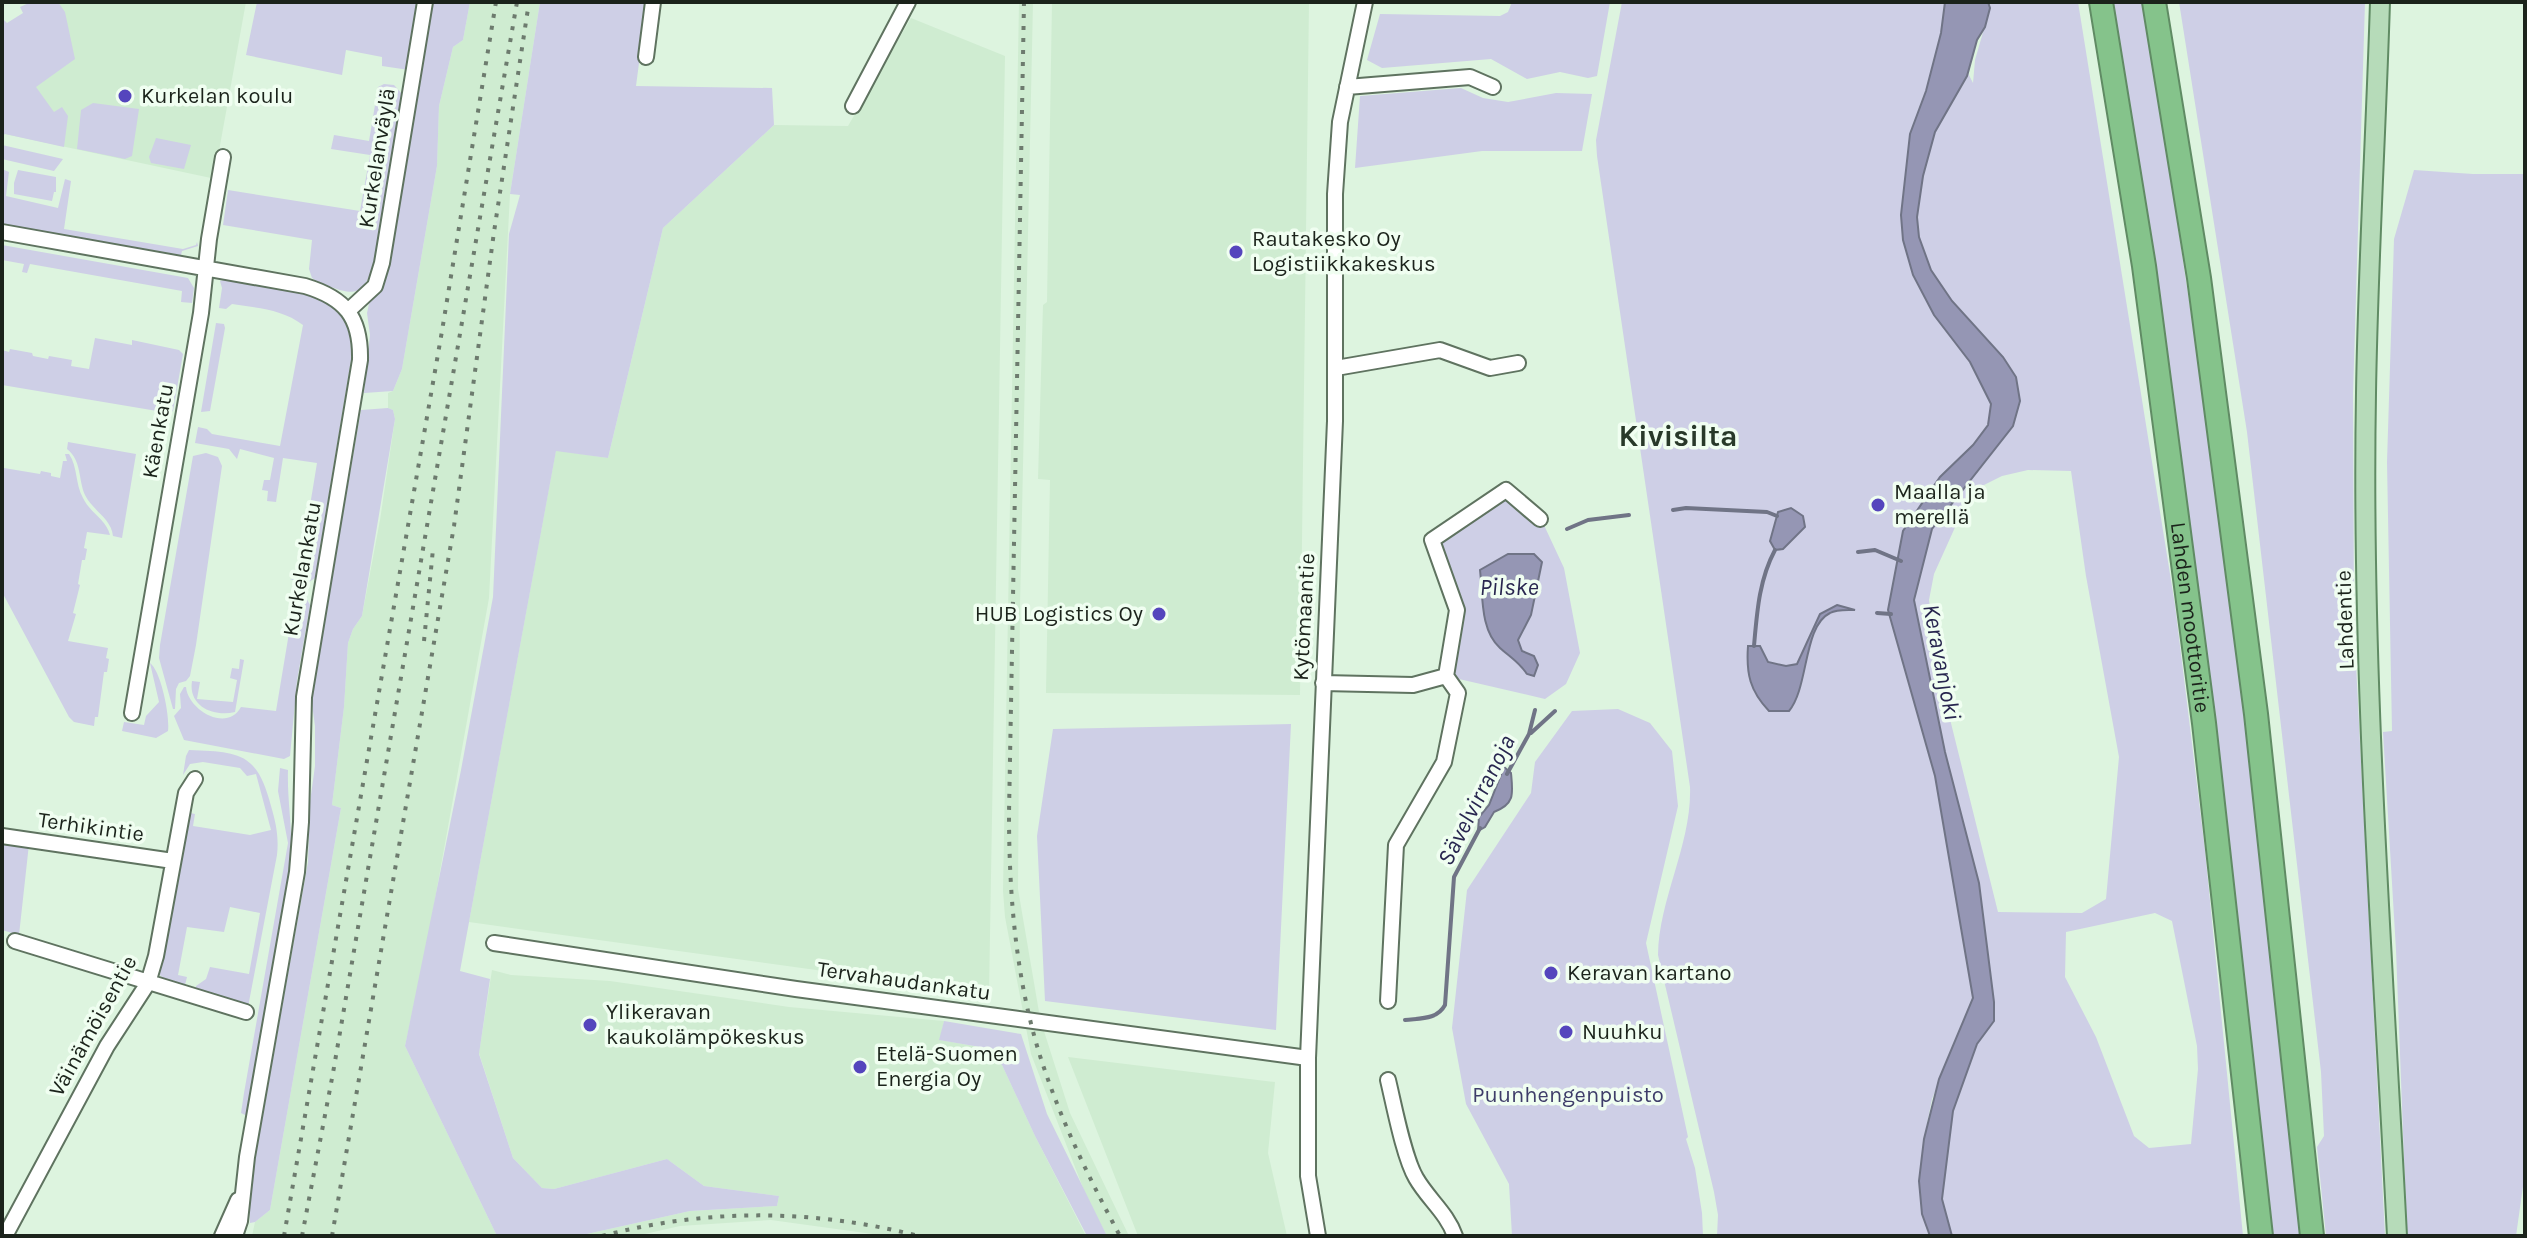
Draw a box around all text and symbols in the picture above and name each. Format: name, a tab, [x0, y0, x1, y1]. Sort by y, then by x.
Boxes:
place label: Kurkelan koulu	[141, 83, 293, 109]
street label: Kurkelanväylä	[353, 86, 401, 230]
marker: Kurkelan koulu	[116, 87, 134, 105]
place label: Rautakesko Oy Logistiikkakeskus	[1252, 226, 1436, 277]
marker: Rautakesko Oy Logistiikkakeskus	[1227, 243, 1245, 261]
street label: Käenkatu	[137, 381, 179, 481]
district label: Kivisilta	[1618, 418, 1738, 454]
place label: Maalla ja merellä	[1894, 479, 1986, 530]
marker: Maalla ja merellä	[1869, 496, 1887, 514]
street label: Kurkelankatu	[277, 500, 327, 638]
street label: Lahden moottoritie	[2165, 520, 2216, 715]
street label: Kytömaantie	[1288, 552, 1320, 682]
street label: Lahdentie	[2330, 570, 2360, 670]
water label: Pilske	[1479, 573, 1539, 601]
place label: HUB Logistics Oy	[975, 601, 1143, 627]
water label: Keravanjoki	[1917, 601, 1967, 723]
marker: HUB Logistics Oy	[1150, 605, 1168, 623]
water label: Sävelvirranoja	[1431, 730, 1521, 870]
street label: Terhikintie	[36, 807, 146, 847]
street label: Väinämöisentie	[44, 951, 142, 1101]
street label: Tervahaudankatu	[816, 956, 992, 1006]
place label: Keravan kartano	[1567, 960, 1732, 986]
marker: Keravan kartano	[1542, 964, 1560, 982]
place label: Ylikeravan kaukolämpökeskus	[606, 999, 805, 1050]
marker: Ylikeravan kaukolämpökeskus	[581, 1016, 599, 1034]
place label: Nuuhku	[1582, 1019, 1663, 1045]
marker: Nuuhku	[1557, 1023, 1575, 1041]
place label: Etelä-Suomen Energia Oy	[876, 1041, 1018, 1092]
marker: Etelä-Suomen Energia Oy	[851, 1058, 869, 1076]
park label: Puunhengenpuisto	[1472, 1082, 1664, 1108]

